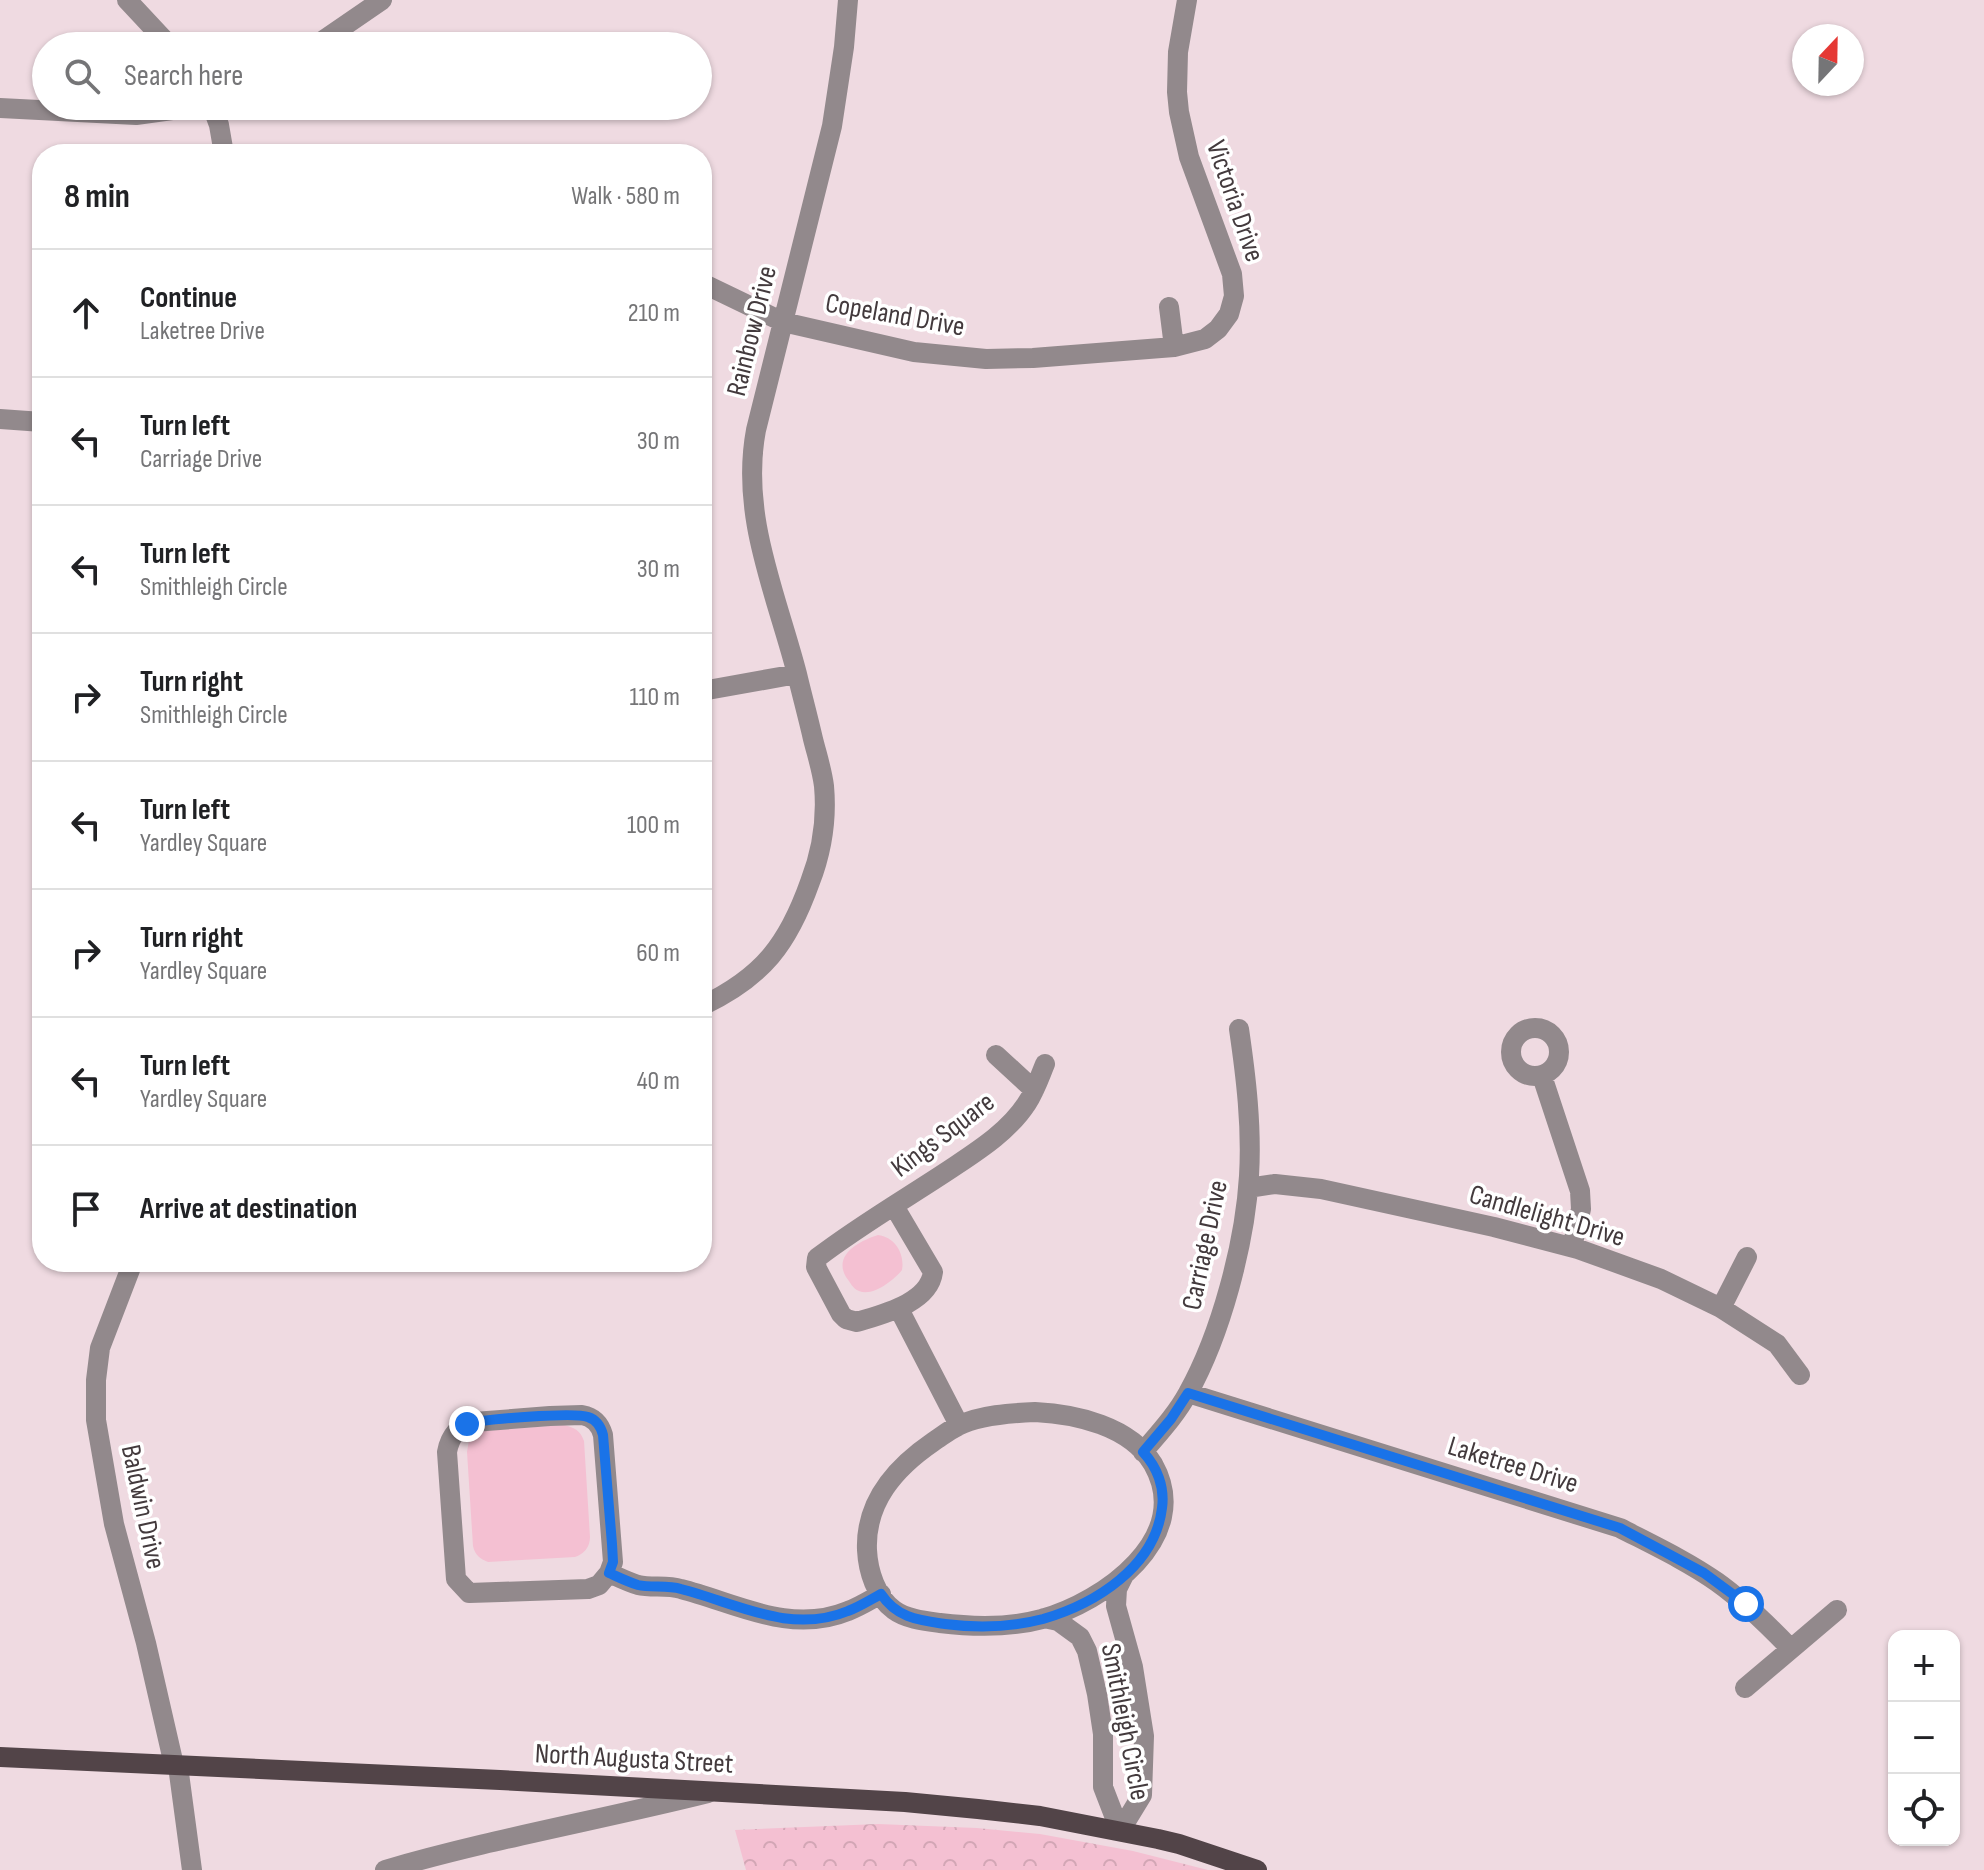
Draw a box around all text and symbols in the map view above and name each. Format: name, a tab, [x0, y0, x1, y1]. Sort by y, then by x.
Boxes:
north arrow	[1792, 24, 1864, 96]
search box	[32, 32, 712, 120]
icon: search	[60, 54, 104, 98]
text: Search here	[124, 58, 243, 94]
street label: Victoria Drive	[1199, 136, 1271, 266]
text: 8 min	[64, 176, 130, 217]
text: Walk · 580 m	[571, 181, 680, 212]
street label: Rainbow Drive	[720, 263, 784, 399]
text: Continue	[140, 280, 237, 316]
street label: Copeland Drive	[823, 287, 967, 343]
icon: ahead	[64, 291, 108, 335]
text: 210 m	[628, 298, 680, 329]
text: Laketree Drive	[140, 316, 265, 347]
text: Turn left	[140, 408, 230, 444]
icon: left	[64, 419, 108, 463]
text: 30 m	[637, 426, 680, 457]
text: Carriage Drive	[140, 444, 262, 475]
text: Turn left	[140, 536, 230, 572]
icon: left	[64, 547, 108, 591]
text: 30 m	[637, 554, 680, 585]
text: Smithleigh Circle	[140, 572, 288, 603]
text: Turn right	[140, 664, 243, 700]
icon: right	[64, 675, 108, 719]
text: 110 m	[629, 682, 680, 713]
text: Smithleigh Circle	[140, 700, 288, 731]
text: Turn left	[140, 792, 230, 828]
icon: left	[64, 803, 108, 847]
text: 100 m	[627, 810, 680, 841]
text: Yardley Square	[140, 828, 267, 859]
text: Turn right	[140, 920, 243, 956]
icon: right	[64, 931, 108, 975]
text: 60 m	[636, 938, 680, 969]
text: Yardley Square	[140, 956, 267, 987]
text: Turn left	[140, 1048, 230, 1084]
icon: left	[64, 1059, 108, 1103]
text: 40 m	[637, 1066, 680, 1097]
text: Yardley Square	[140, 1084, 267, 1115]
street label: Kings Square	[885, 1086, 1001, 1184]
street label: Carriage Drive	[1175, 1177, 1235, 1313]
street label: Candlelight Drive	[1465, 1178, 1629, 1254]
icon: arrive	[64, 1187, 108, 1231]
text: Arrive at destination	[140, 1191, 357, 1227]
route end	[449, 1406, 485, 1442]
street label: Laketree Drive	[1444, 1430, 1582, 1500]
street label: Baldwin Drive	[114, 1442, 172, 1572]
route start	[1728, 1586, 1764, 1622]
map controls	[1888, 1630, 1960, 1846]
button: +	[1888, 1630, 1960, 1702]
street label: Smithleigh Circle	[1094, 1641, 1156, 1803]
button: −	[1888, 1702, 1960, 1774]
street label: North Augusta Street	[534, 1737, 734, 1781]
button: locate	[1888, 1774, 1960, 1846]

